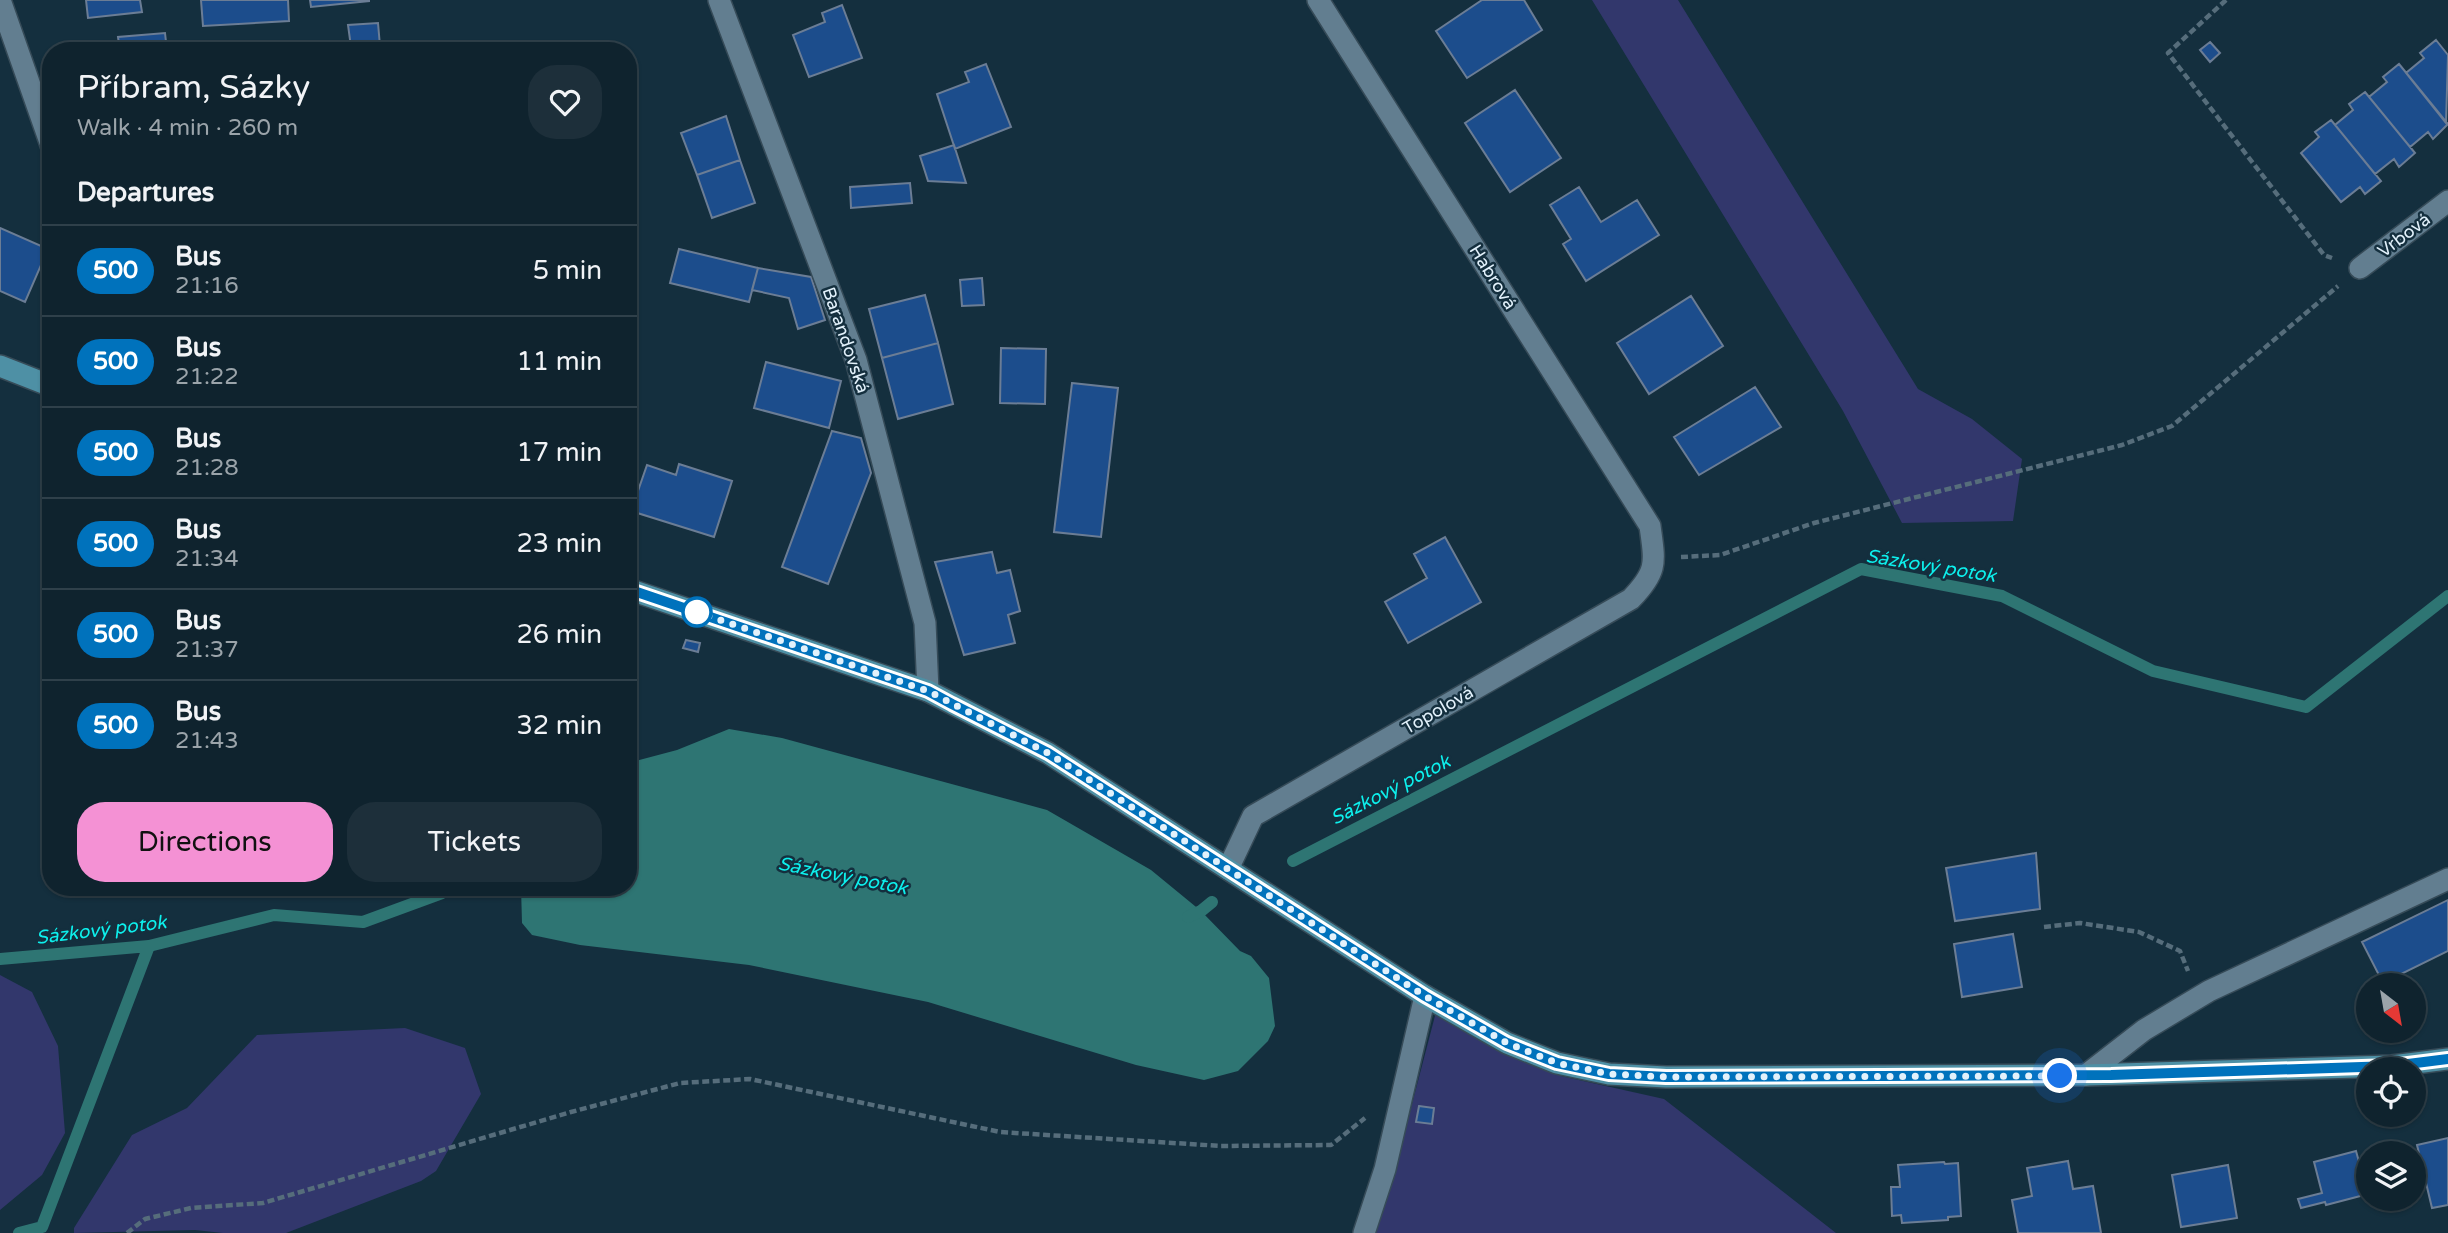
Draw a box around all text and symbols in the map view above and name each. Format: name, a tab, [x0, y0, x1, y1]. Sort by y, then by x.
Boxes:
button: heart	[528, 65, 602, 139]
text: Příbram, Sázky	[77, 68, 310, 107]
text: Walk · 4 min · 260 m	[77, 114, 298, 142]
text: Departures	[77, 177, 214, 208]
street label: Vrbová	[2373, 208, 2435, 262]
text: Bus	[175, 241, 221, 272]
street label: Habrová	[1465, 241, 1521, 313]
text: 5 min	[533, 255, 602, 286]
text: 500	[93, 256, 138, 285]
text: 21:16	[175, 272, 239, 300]
street label: Barandovská	[818, 284, 874, 396]
text: Bus	[175, 332, 221, 363]
text: 11 min	[516, 346, 602, 377]
text: 500	[93, 347, 138, 376]
text: 21:22	[175, 363, 239, 391]
text: Bus	[175, 423, 221, 454]
text: 17 min	[516, 437, 602, 468]
text: 500	[93, 438, 138, 467]
text: 21:28	[175, 454, 239, 482]
text: Bus	[175, 514, 221, 545]
text: 23 min	[516, 528, 602, 559]
text: 500	[93, 529, 138, 558]
text: 21:34	[175, 545, 239, 573]
water label: Sázkový potok	[1864, 545, 1999, 587]
unlabelled marker	[682, 597, 712, 627]
text: Bus	[175, 605, 221, 636]
text: 26 min	[516, 619, 602, 650]
text: 500	[93, 620, 138, 649]
text: 21:37	[175, 636, 239, 664]
street label: Topolová	[1399, 681, 1477, 739]
text: Bus	[175, 696, 221, 727]
text: 32 min	[516, 710, 602, 741]
text: 500	[93, 711, 138, 740]
text: 21:43	[175, 727, 239, 755]
water label: Sázkový potok	[1327, 750, 1455, 829]
button: Directions	[77, 802, 333, 882]
button: Tickets	[347, 802, 602, 882]
water label: Sázkový potok	[776, 853, 911, 900]
water label: Sázkový potok	[35, 911, 169, 949]
north arrow	[2356, 973, 2426, 1043]
map controls	[2356, 973, 2426, 1211]
button: locate	[2356, 1057, 2426, 1127]
your location	[2042, 1058, 2077, 1093]
button: layers	[2356, 1141, 2426, 1211]

